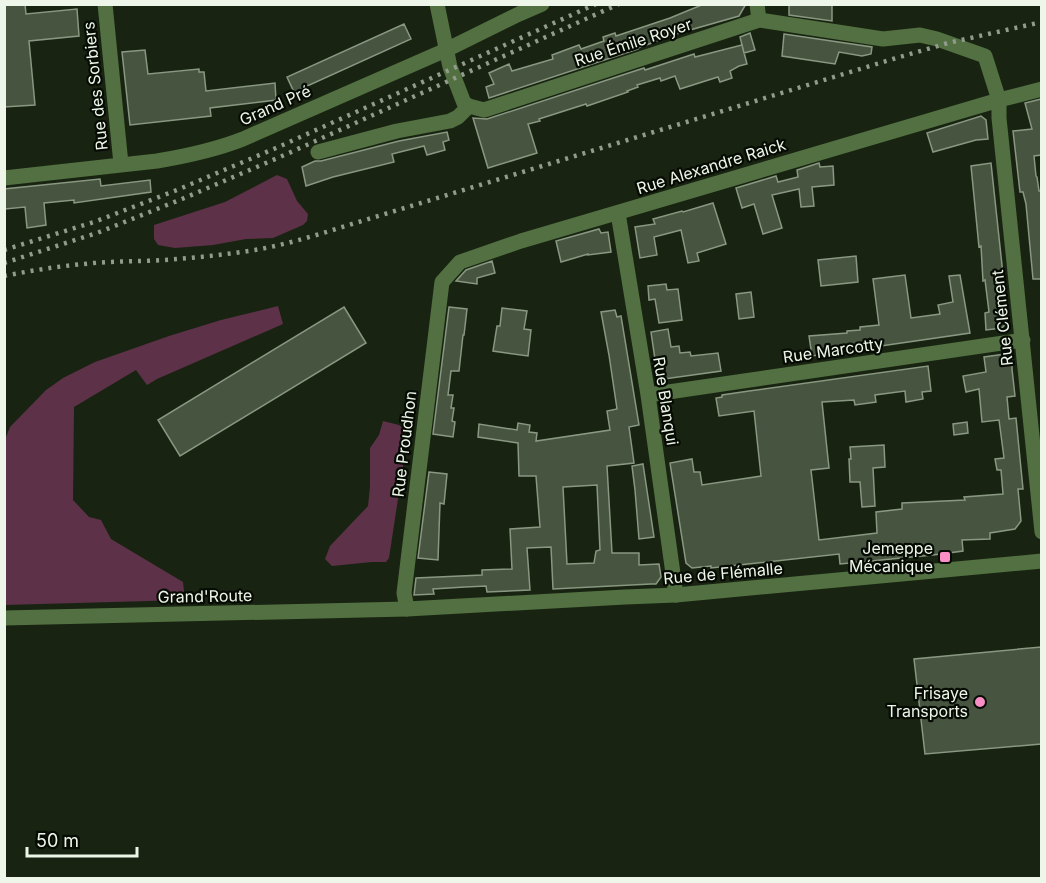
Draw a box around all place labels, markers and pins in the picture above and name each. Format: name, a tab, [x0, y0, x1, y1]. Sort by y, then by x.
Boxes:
place label: Jemeppe Mécanique	[849, 538, 933, 576]
marker: Jemeppe Mécanique	[938, 550, 952, 564]
place label: Frisaye Transports	[886, 683, 968, 721]
marker: Frisaye Transports	[973, 695, 987, 709]

